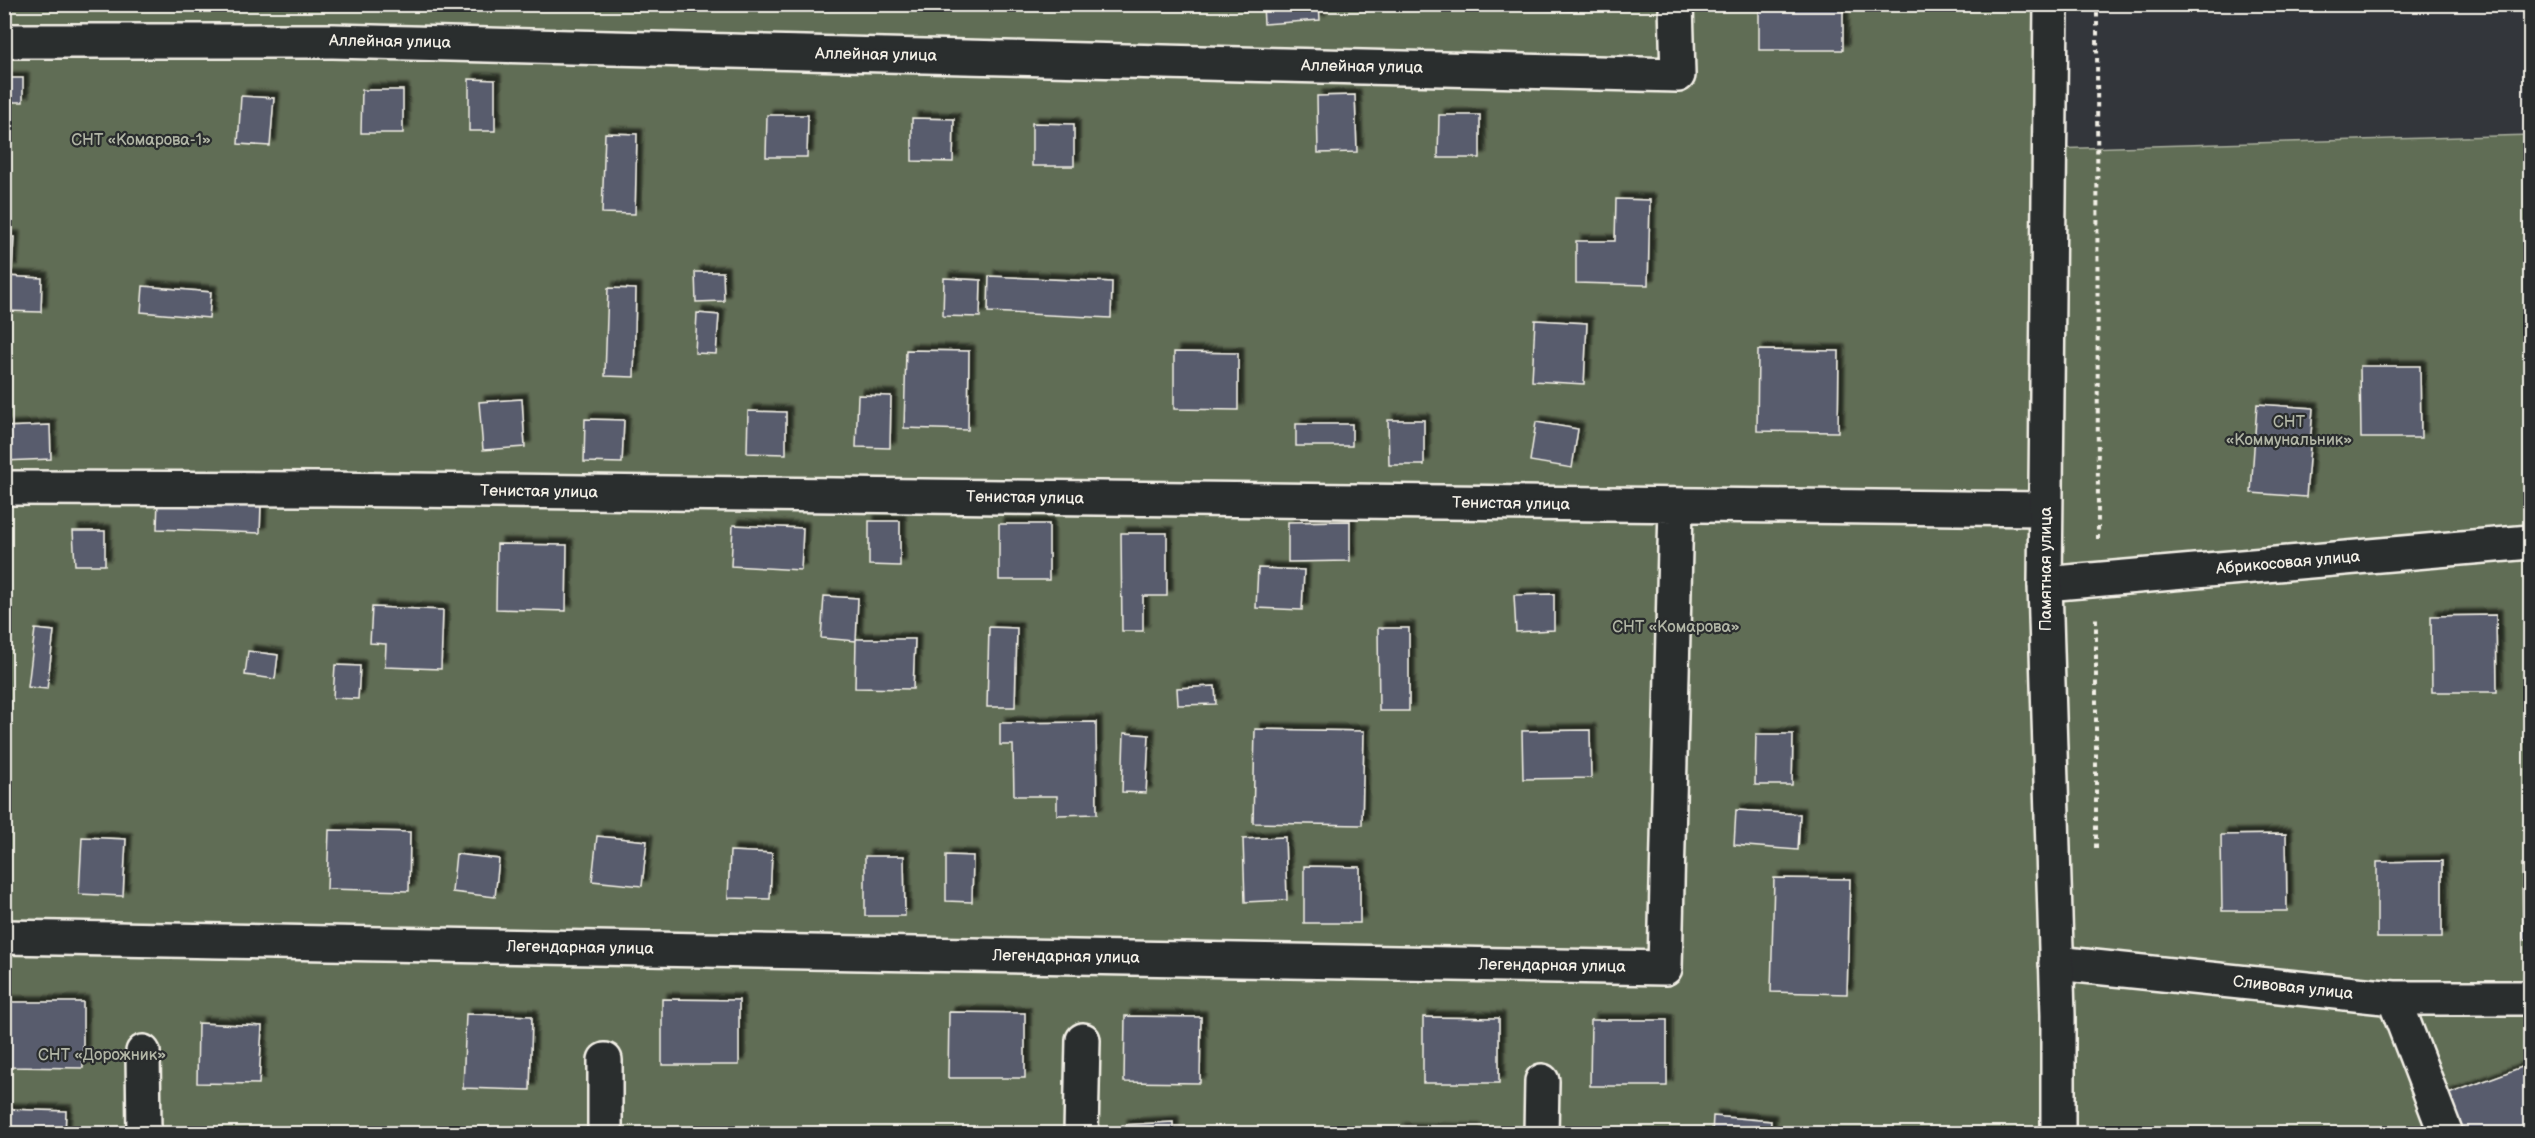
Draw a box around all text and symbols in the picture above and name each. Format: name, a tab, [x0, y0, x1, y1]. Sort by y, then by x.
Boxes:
street label: Аллейная улица	[328, 31, 452, 53]
street label: Аллейная улица	[814, 44, 938, 66]
street label: Аллейная улица	[1300, 56, 1424, 78]
park label: СНТ «Комарова-1»	[71, 131, 211, 150]
park label: СНТ «Коммунальник»	[2226, 413, 2352, 450]
street label: Тенистая улица	[480, 481, 599, 503]
street label: Тенистая улица	[966, 487, 1085, 509]
street label: Тенистая улица	[1452, 493, 1571, 515]
street label: Памятная улица	[2037, 506, 2056, 631]
street label: Абрикосовая улица	[2214, 547, 2361, 579]
park label: СНТ «Комарова»	[1612, 618, 1740, 637]
street label: Легендарная улица	[505, 937, 654, 959]
street label: Легендарная улица	[991, 946, 1140, 968]
street label: Легендарная улица	[1477, 955, 1626, 977]
street label: Сливовая улица	[2232, 972, 2355, 1004]
park label: СНТ «Дорожник»	[38, 1046, 166, 1065]

